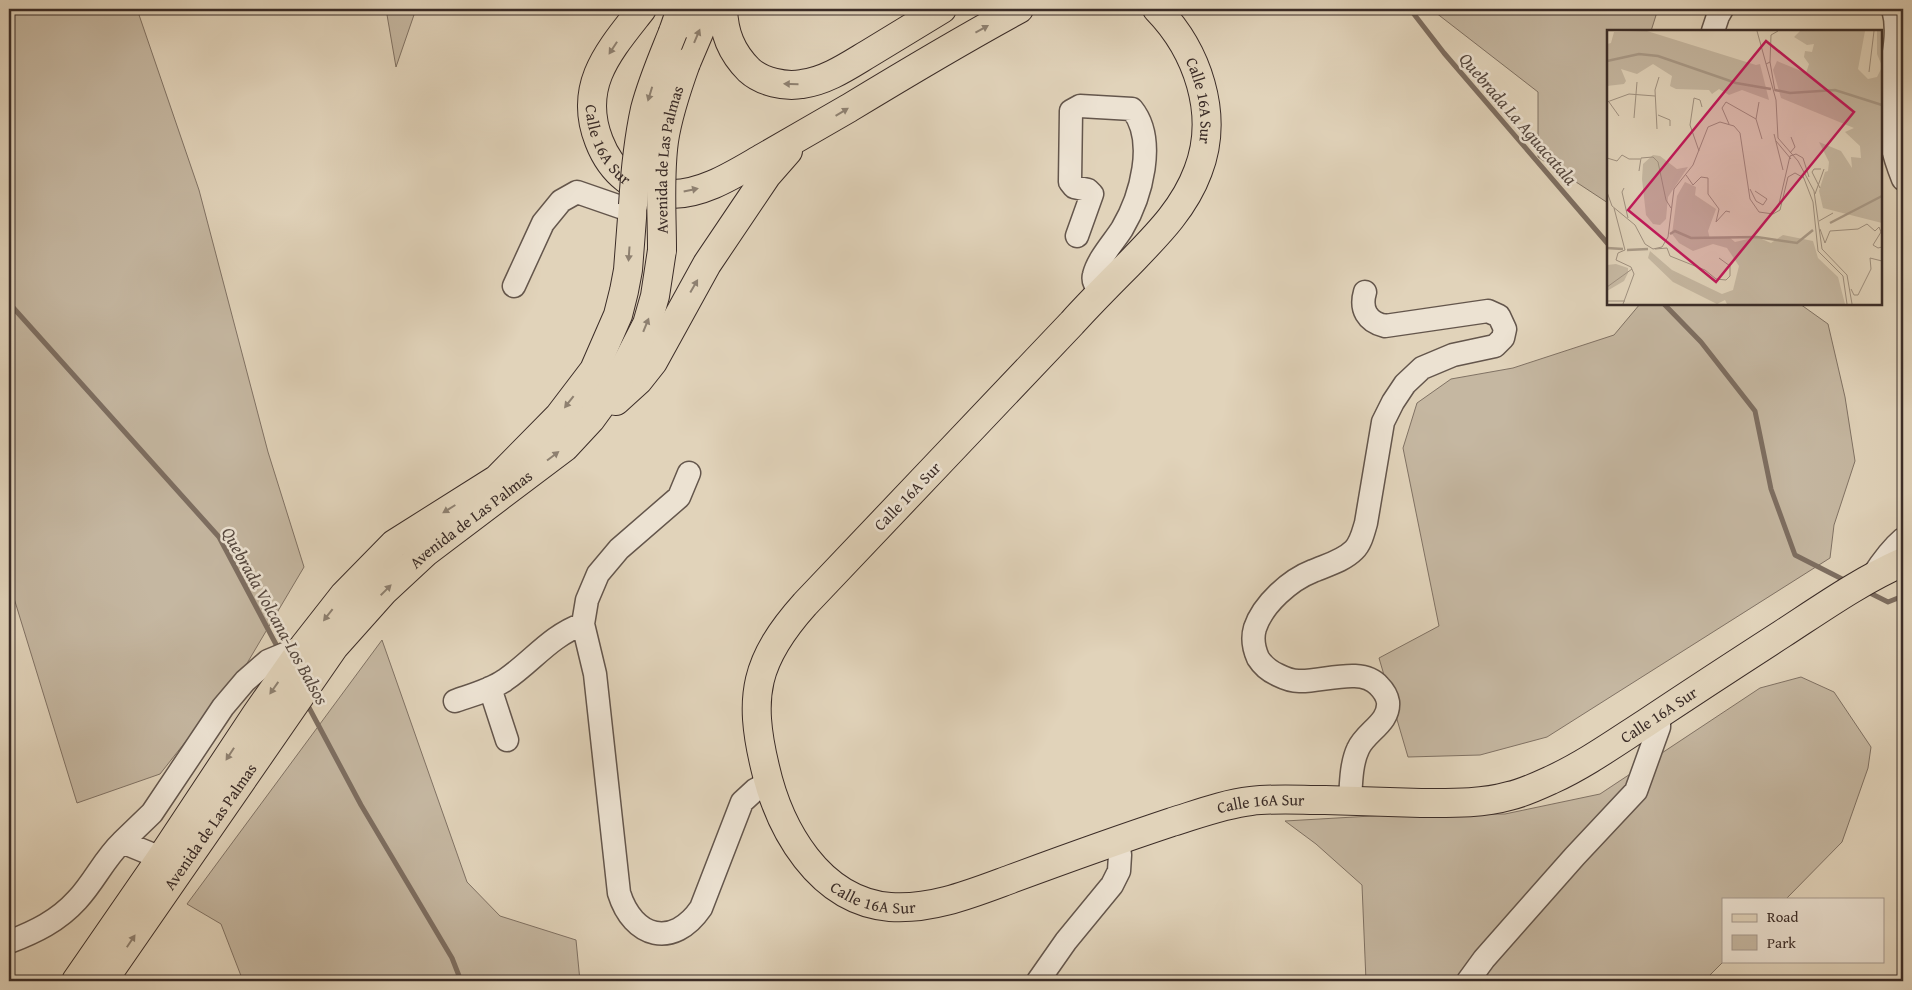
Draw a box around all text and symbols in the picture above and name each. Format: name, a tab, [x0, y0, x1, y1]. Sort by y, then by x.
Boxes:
one-way arrow	[975, 25, 989, 34]
one-way arrow	[694, 29, 702, 43]
inset map	[1607, 30, 1882, 305]
one-way arrow	[608, 41, 618, 55]
water label: Quebrada La Aguacatala	[1453, 46, 1584, 192]
street label: Calle 16A Sur	[1180, 53, 1219, 146]
one-way arrow	[783, 80, 799, 88]
street label: Avenida de Las Palmas	[649, 82, 689, 234]
one-way arrow	[645, 87, 653, 102]
street label: Calle 16A Sur	[580, 104, 637, 191]
one-way arrow	[836, 107, 849, 116]
one-way arrow	[683, 186, 699, 194]
one-way arrow	[625, 246, 633, 262]
one-way arrow	[690, 279, 698, 293]
one-way arrow	[642, 317, 650, 332]
one-way arrow	[564, 395, 575, 408]
one-way arrow	[546, 451, 560, 461]
street label: Calle 16A Sur	[868, 456, 946, 536]
street label: Avenida de Las Palmas	[404, 464, 537, 574]
one-way arrow	[442, 504, 456, 514]
water label: Quebrada Volcana-Los Balsos	[215, 522, 336, 710]
one-way arrow	[379, 585, 391, 597]
one-way arrow	[323, 609, 333, 622]
street label: Calle 16A Sur	[1615, 680, 1702, 749]
one-way arrow	[269, 682, 279, 695]
one-way arrow	[225, 747, 235, 761]
street label: Avenida de Las Palmas	[158, 758, 262, 895]
street label: Calle 16A Sur	[1214, 787, 1305, 819]
street label: Calle 16A Sur	[826, 875, 917, 919]
legend	[1722, 898, 1884, 962]
text: Road	[1767, 906, 1798, 927]
text: Park	[1767, 932, 1796, 953]
one-way arrow	[126, 934, 136, 948]

